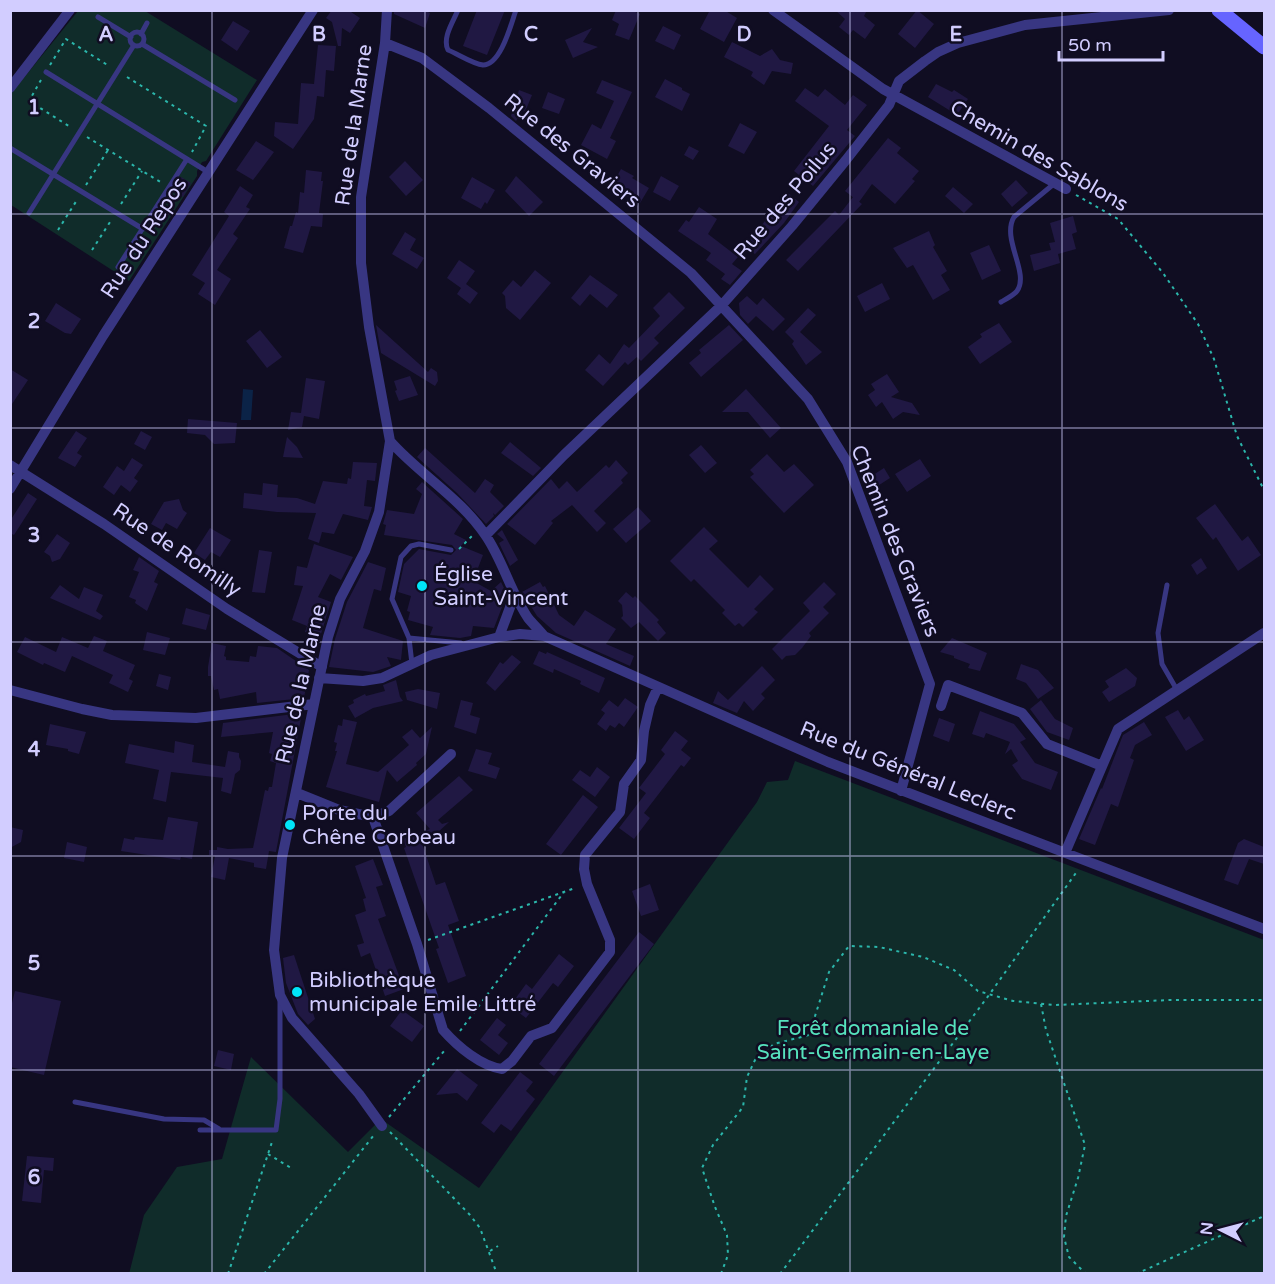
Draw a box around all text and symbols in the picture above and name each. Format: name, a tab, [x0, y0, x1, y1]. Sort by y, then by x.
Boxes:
text: A	[99, 23, 114, 47]
text: B	[312, 23, 326, 47]
text: C	[524, 23, 538, 47]
text: D	[736, 23, 752, 47]
text: E	[950, 23, 963, 47]
scale bar	[1059, 24, 1162, 62]
text: 50 m	[1068, 34, 1112, 56]
street label: Rue de la Marne	[330, 42, 378, 207]
street label: Rue des Graviers	[499, 89, 645, 213]
street label: Chemin des Sablons	[945, 95, 1133, 217]
text: 1	[28, 96, 40, 120]
street label: Rue des Poilus	[729, 137, 841, 265]
street label: Rue du Repos	[96, 173, 192, 303]
text: 2	[28, 310, 40, 334]
street label: Chemin des Graviers	[845, 441, 945, 641]
street label: Rue de Romilly	[108, 498, 246, 602]
text: 3	[28, 524, 40, 548]
place label: Église Saint-Vincent	[434, 562, 568, 611]
marker: Église Saint-Vincent	[415, 579, 429, 593]
street label: Rue de la Marne	[270, 602, 332, 766]
street label: Rue du Général Leclerc	[796, 716, 1020, 826]
text: 4	[28, 738, 41, 762]
place label: Porte du Chêne Corbeau	[302, 801, 456, 850]
marker: Porte du Chêne Corbeau	[283, 818, 297, 832]
text: 5	[28, 952, 40, 976]
place label: Bibliothèque municipale Emile Littré	[309, 968, 536, 1017]
marker: Bibliothèque municipale Emile Littré	[290, 985, 304, 999]
park label: Forêt domaniale de Saint-Germain-en-Laye	[757, 1016, 989, 1065]
text: 6	[28, 1166, 40, 1190]
north arrow	[1191, 1200, 1251, 1260]
text: N	[1196, 1221, 1218, 1236]

